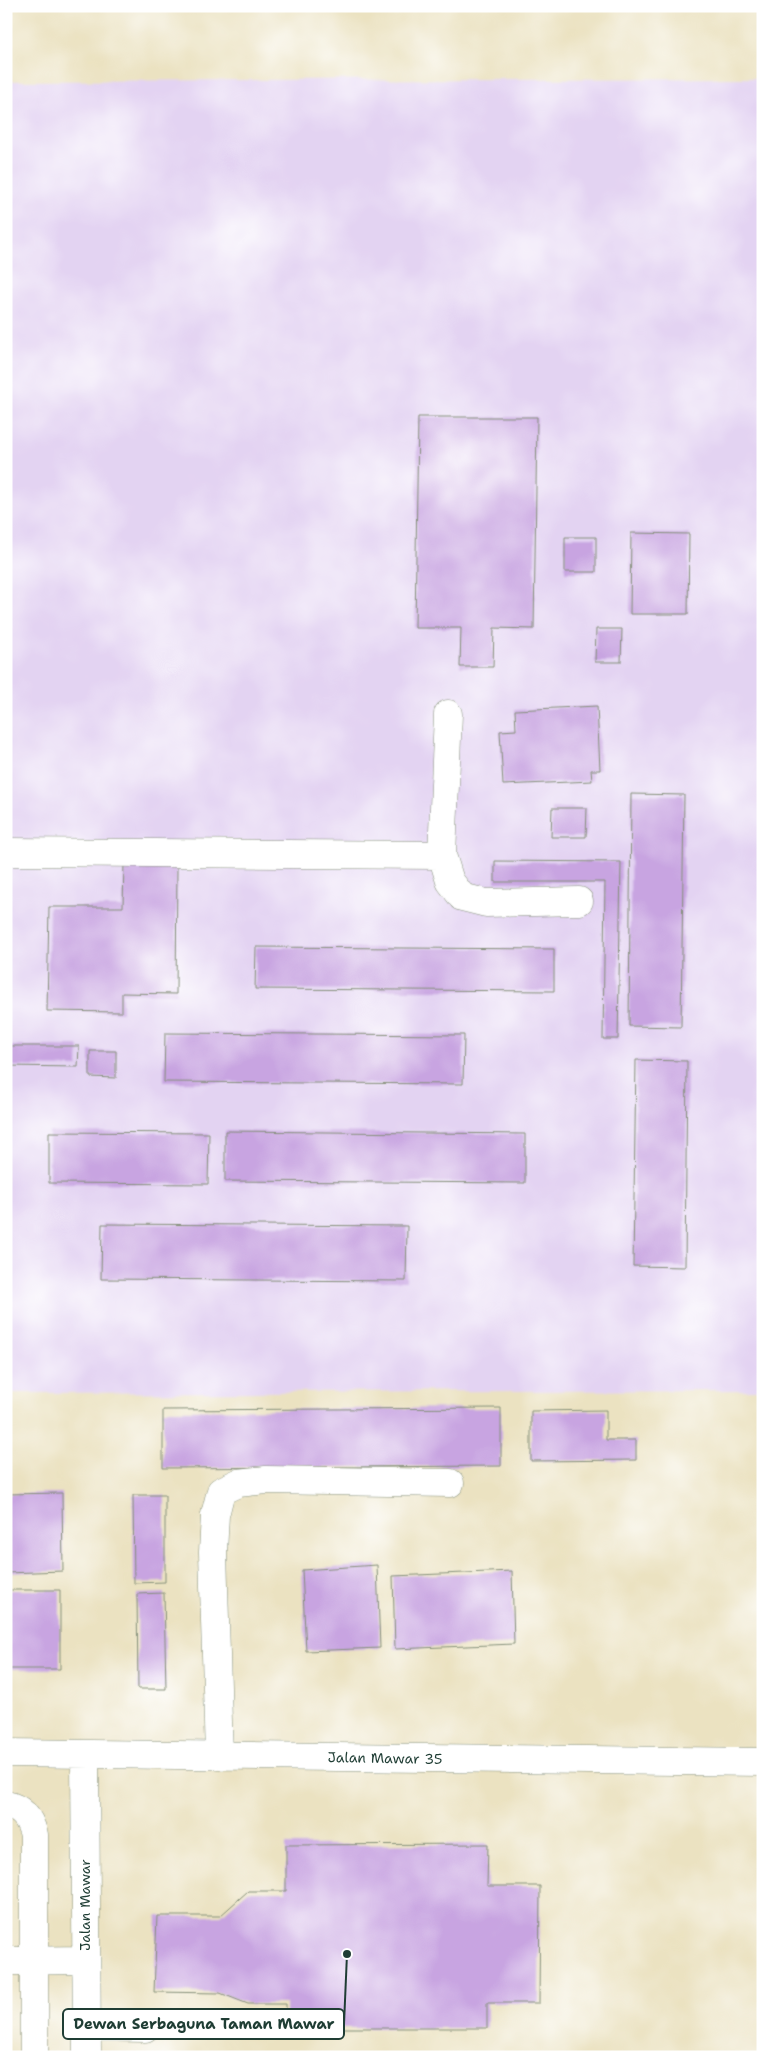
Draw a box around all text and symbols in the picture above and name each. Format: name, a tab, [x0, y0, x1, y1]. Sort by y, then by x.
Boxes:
street label: Jalan Mawar 35	[327, 1748, 443, 1768]
street label: Jalan Mawar	[76, 1859, 94, 1951]
callout: Dewan Serbaguna Taman Mawar	[63, 2009, 344, 2039]
text: Dewan Serbaguna Taman Mawar	[74, 2014, 334, 2034]

